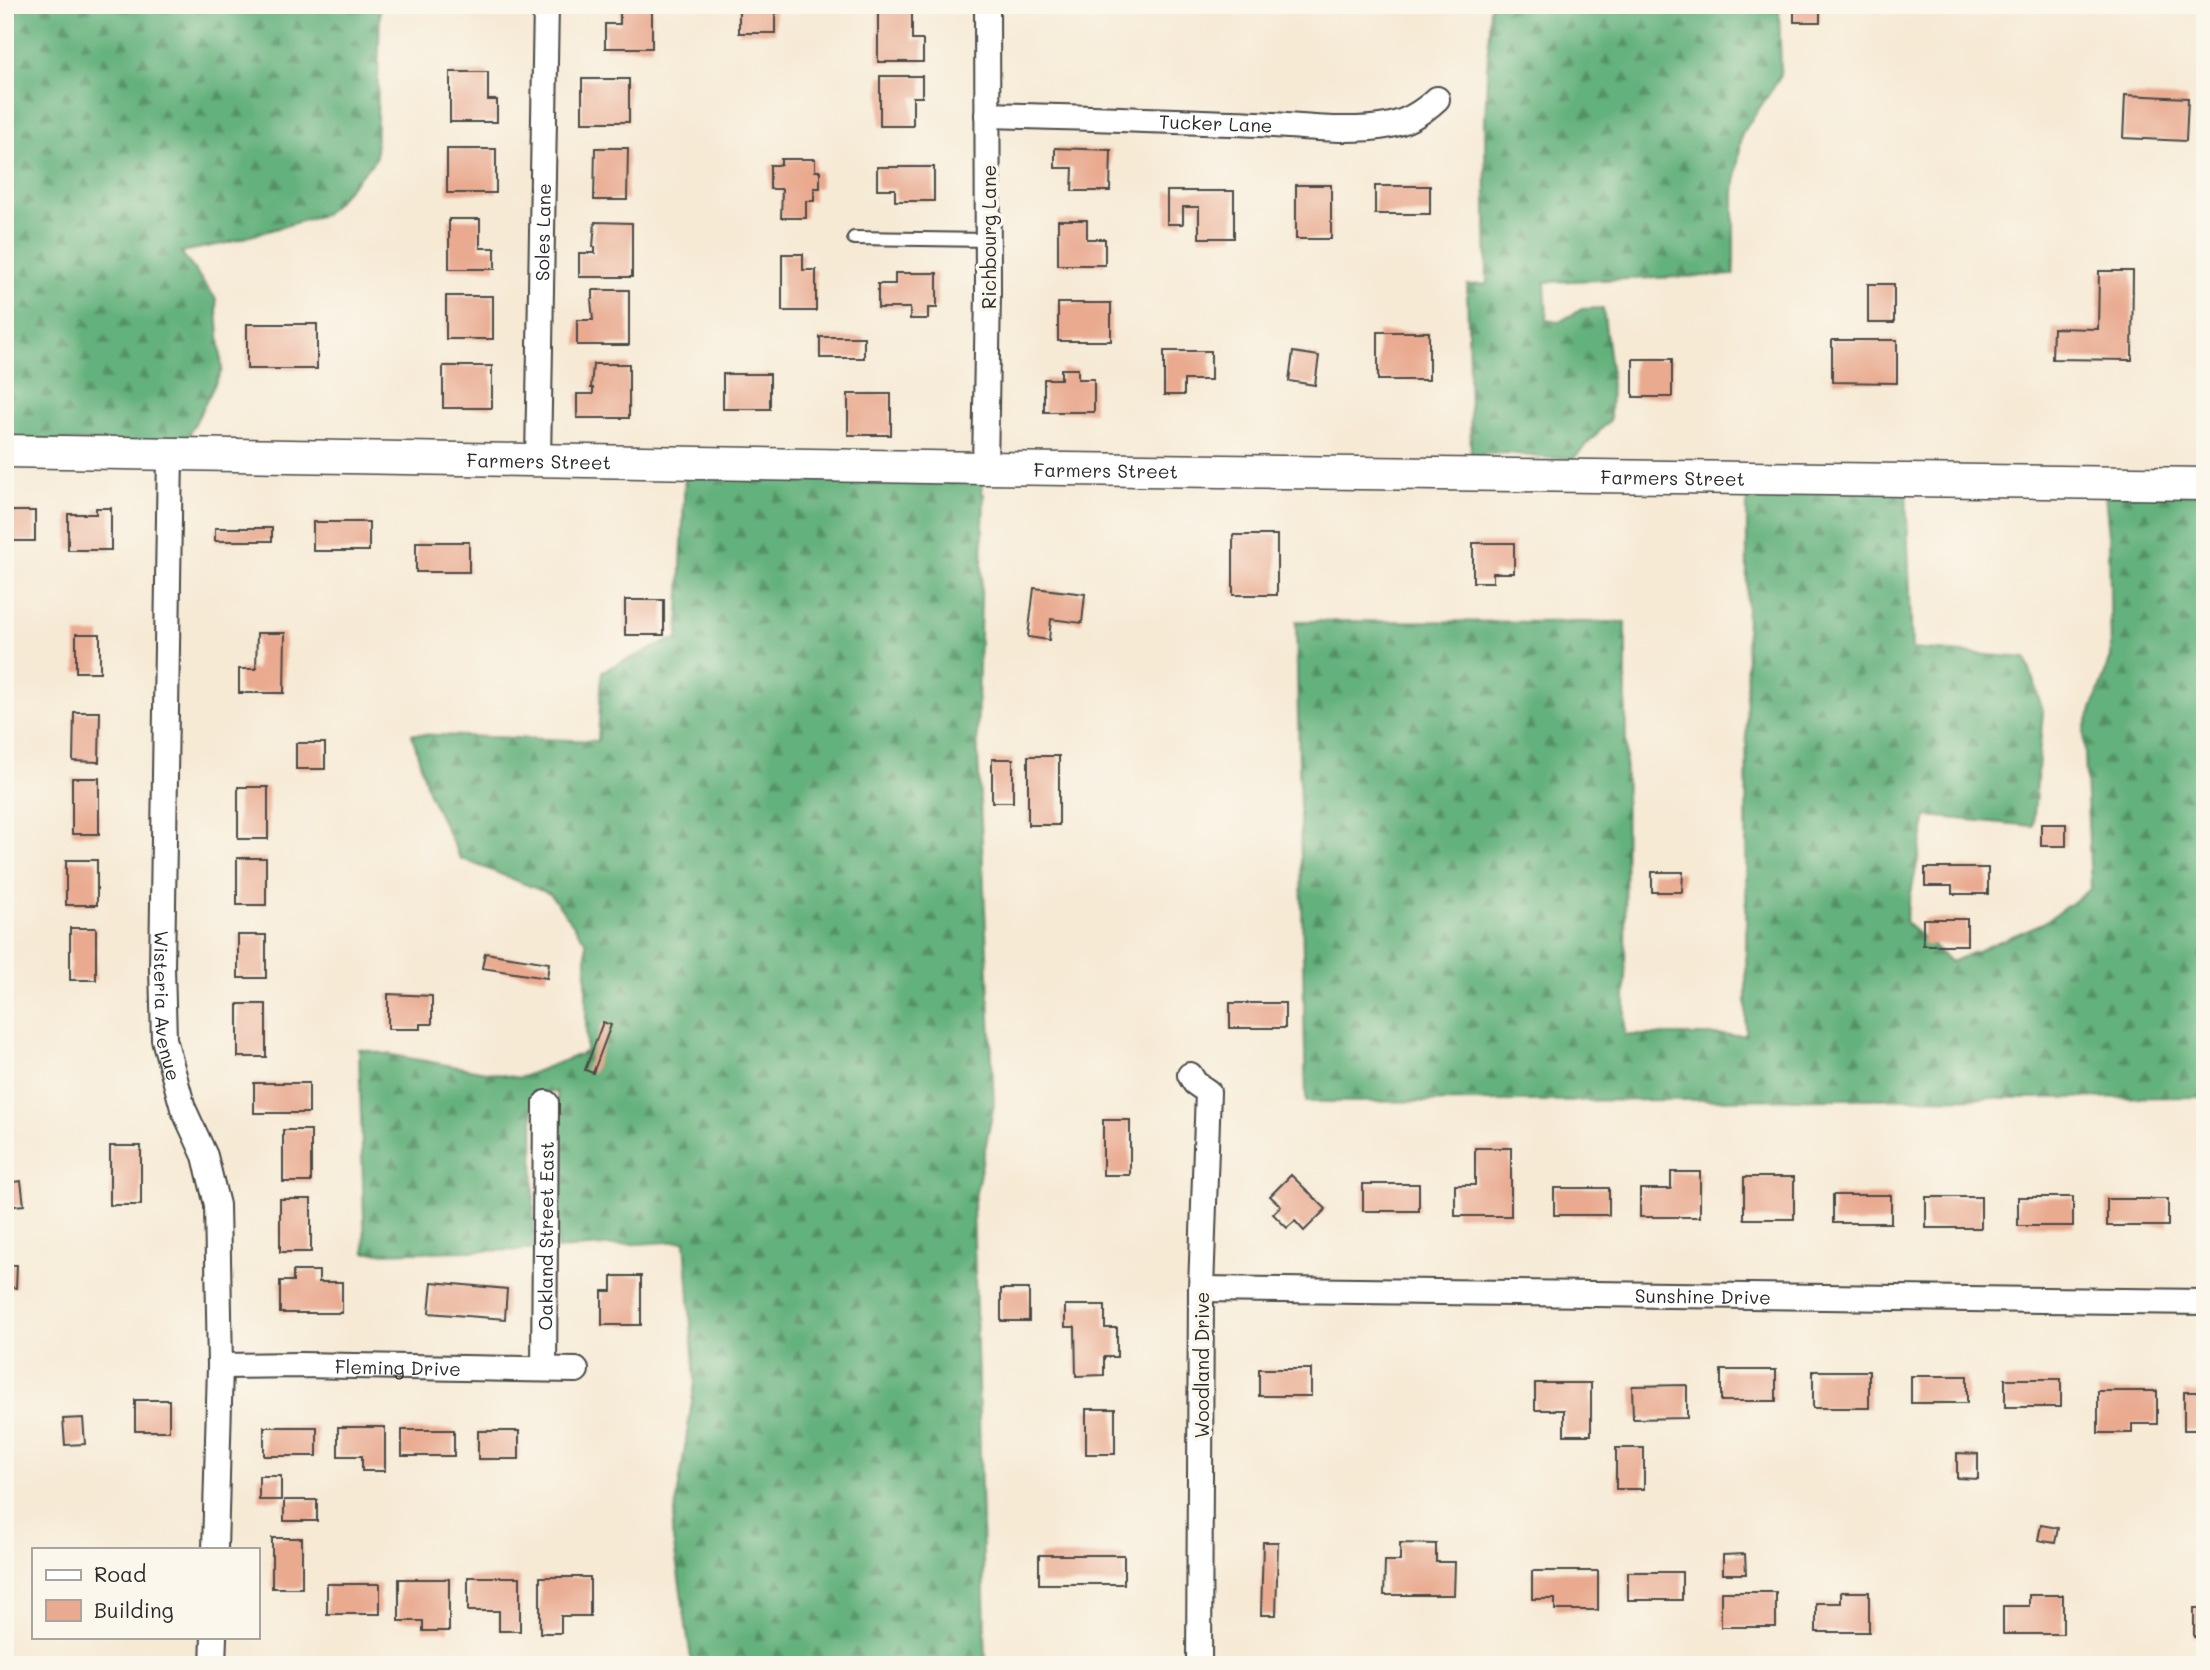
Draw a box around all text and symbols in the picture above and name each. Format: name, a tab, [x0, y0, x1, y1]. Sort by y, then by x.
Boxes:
street label: Tucker Lane	[1159, 108, 1273, 137]
street label: Richbourg Lane	[976, 165, 1001, 309]
street label: Soles Lane	[529, 183, 555, 281]
street label: Farmers Street	[467, 447, 611, 474]
street label: Farmers Street	[1034, 456, 1178, 483]
street label: Farmers Street	[1600, 464, 1745, 490]
street label: Wisteria Avenue	[149, 930, 187, 1083]
street label: Oakland Street East	[532, 1141, 558, 1331]
street label: Sunshine Drive	[1635, 1282, 1771, 1309]
street label: Woodland Drive	[1189, 1292, 1214, 1438]
street label: Fleming Drive	[335, 1353, 461, 1380]
legend	[32, 1548, 259, 1638]
text: Road	[94, 1560, 146, 1587]
text: Building	[94, 1596, 174, 1623]

